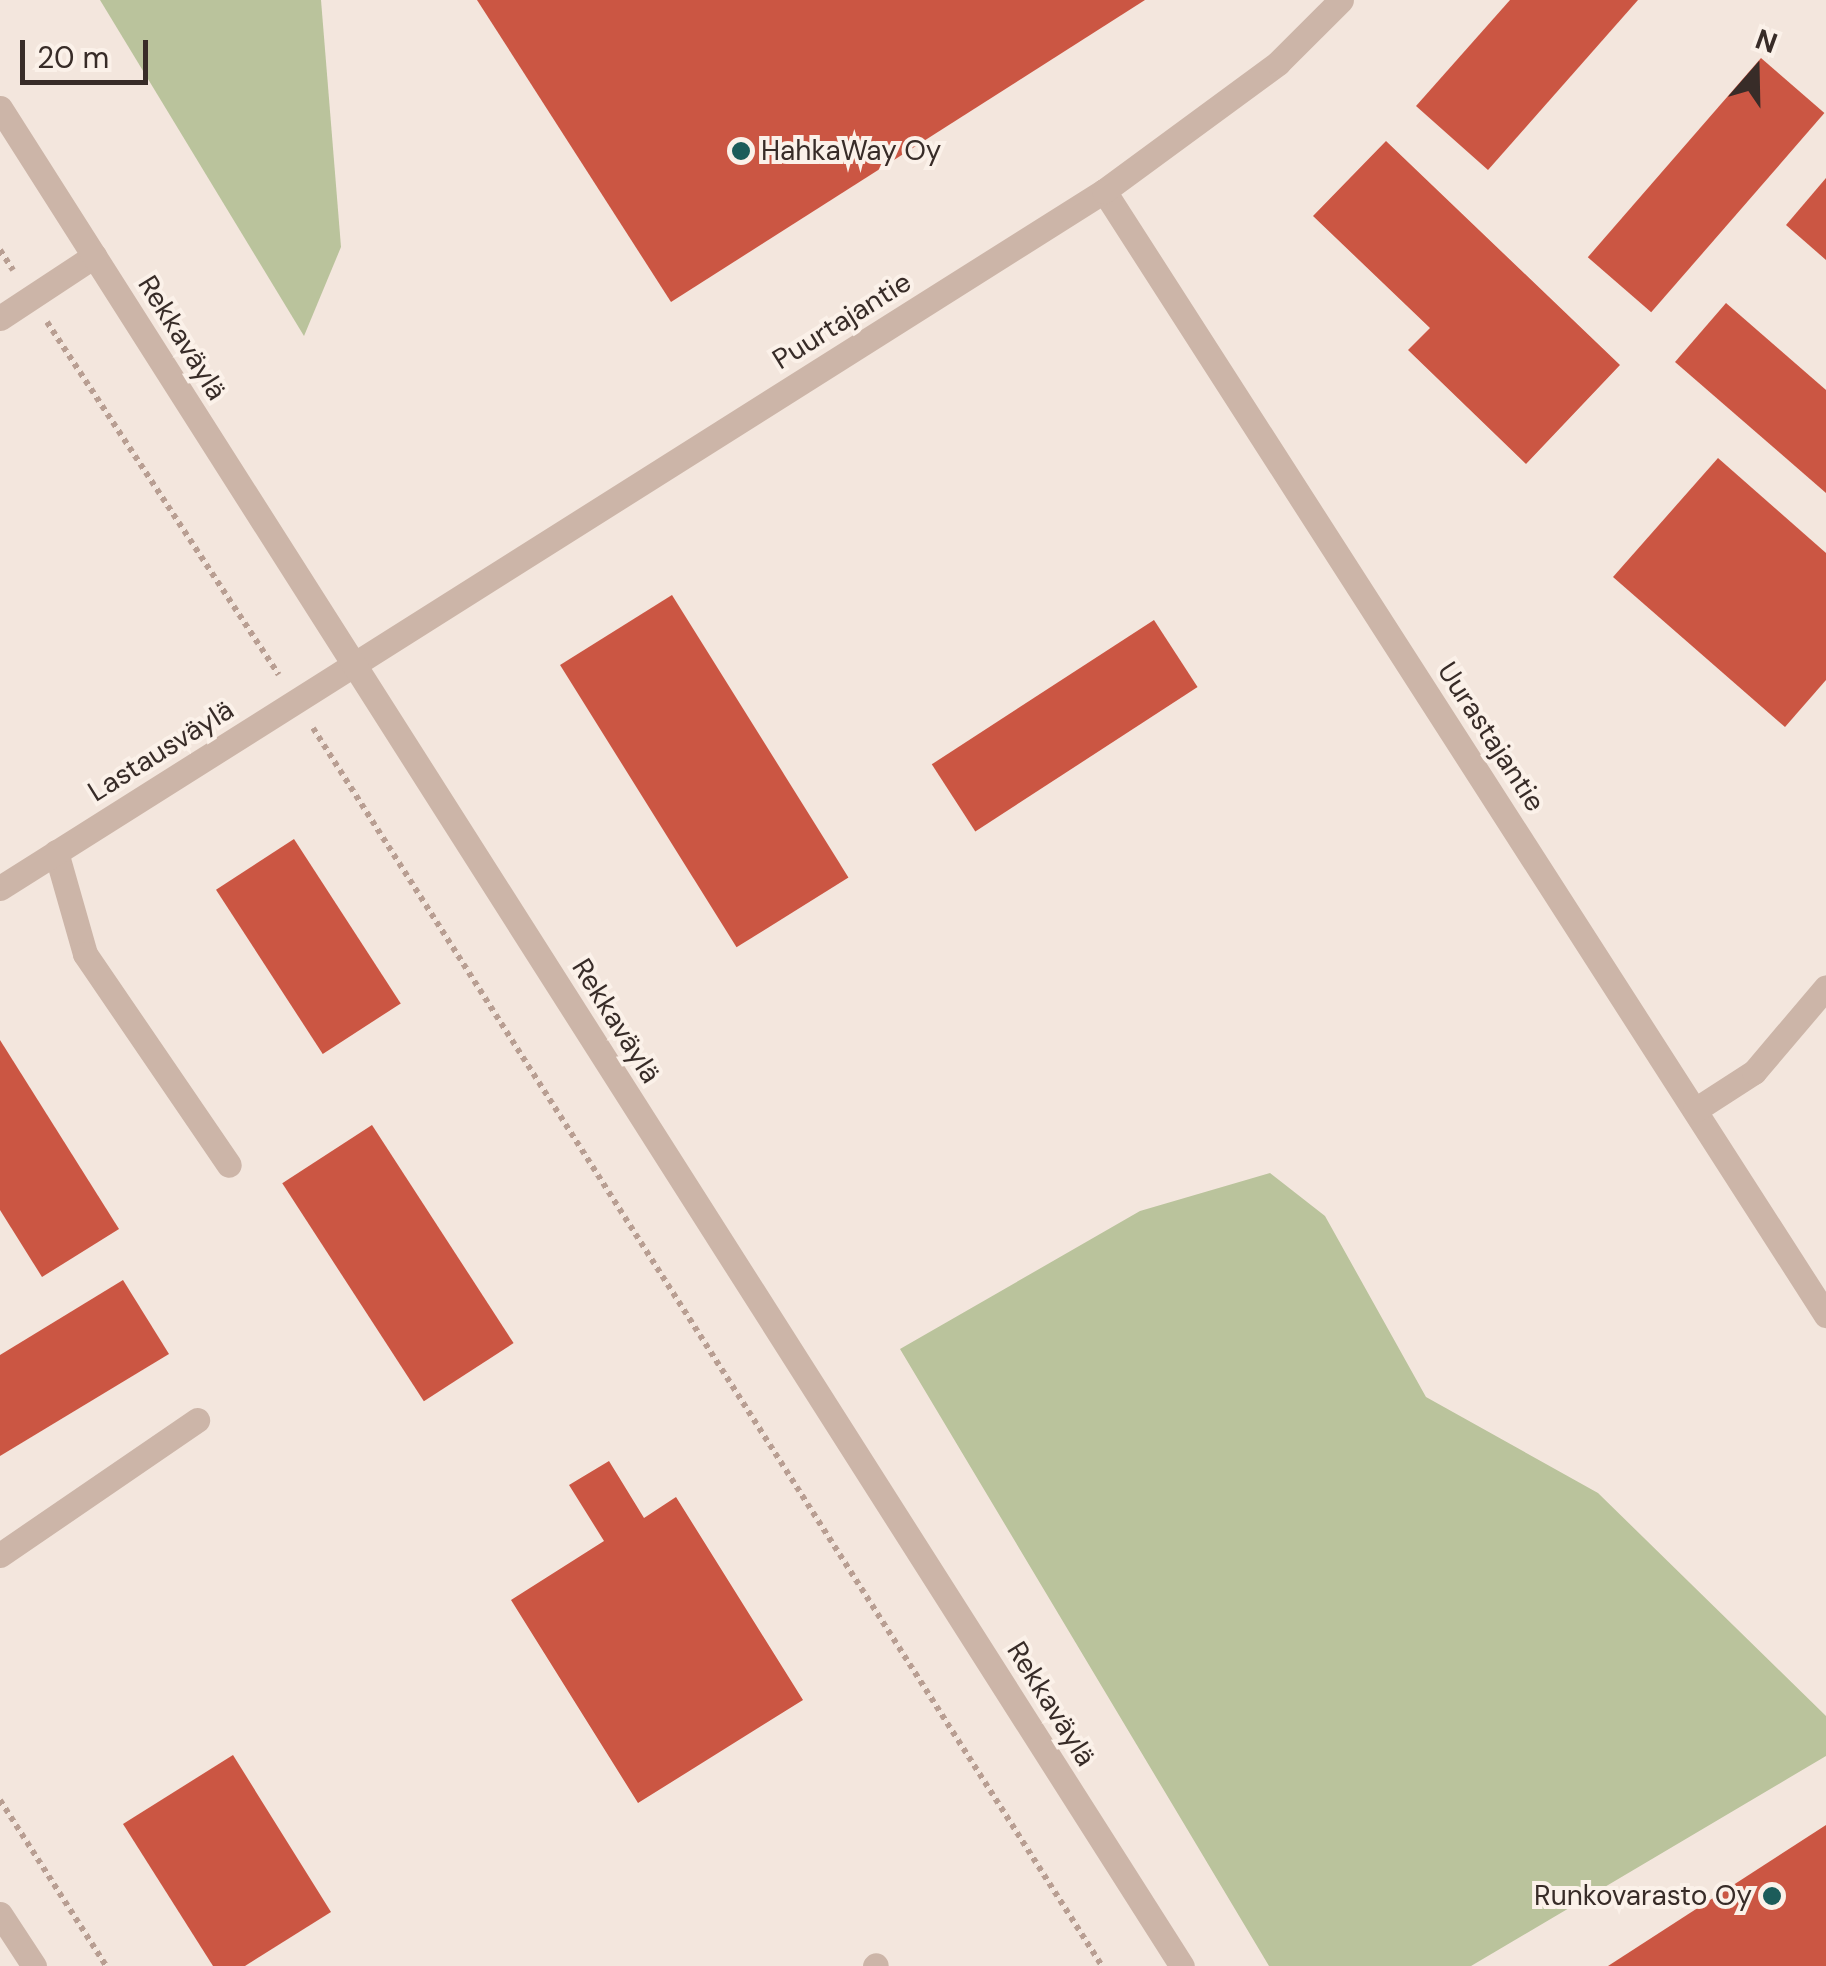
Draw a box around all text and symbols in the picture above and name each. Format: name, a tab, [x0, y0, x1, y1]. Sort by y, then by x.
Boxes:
scale bar	[25, 20, 152, 82]
north arrow	[1706, 20, 1806, 120]
text: N	[1751, 20, 1782, 62]
text: 20 m	[37, 38, 109, 77]
place label: HahkaWay Oy	[761, 134, 941, 168]
marker: HahkaWay Oy	[730, 140, 752, 162]
street label: Puurtajantie	[767, 265, 917, 377]
street label: Rekkaväylä	[131, 270, 233, 406]
street label: Uurastajantie	[1430, 656, 1552, 818]
street label: Lastausväylä	[82, 693, 240, 809]
street label: Rekkaväylä	[565, 953, 667, 1089]
street label: Rekkaväylä	[1000, 1636, 1102, 1772]
place label: Runkovarasto Oy	[1534, 1879, 1752, 1913]
marker: Runkovarasto Oy	[1761, 1885, 1783, 1907]

